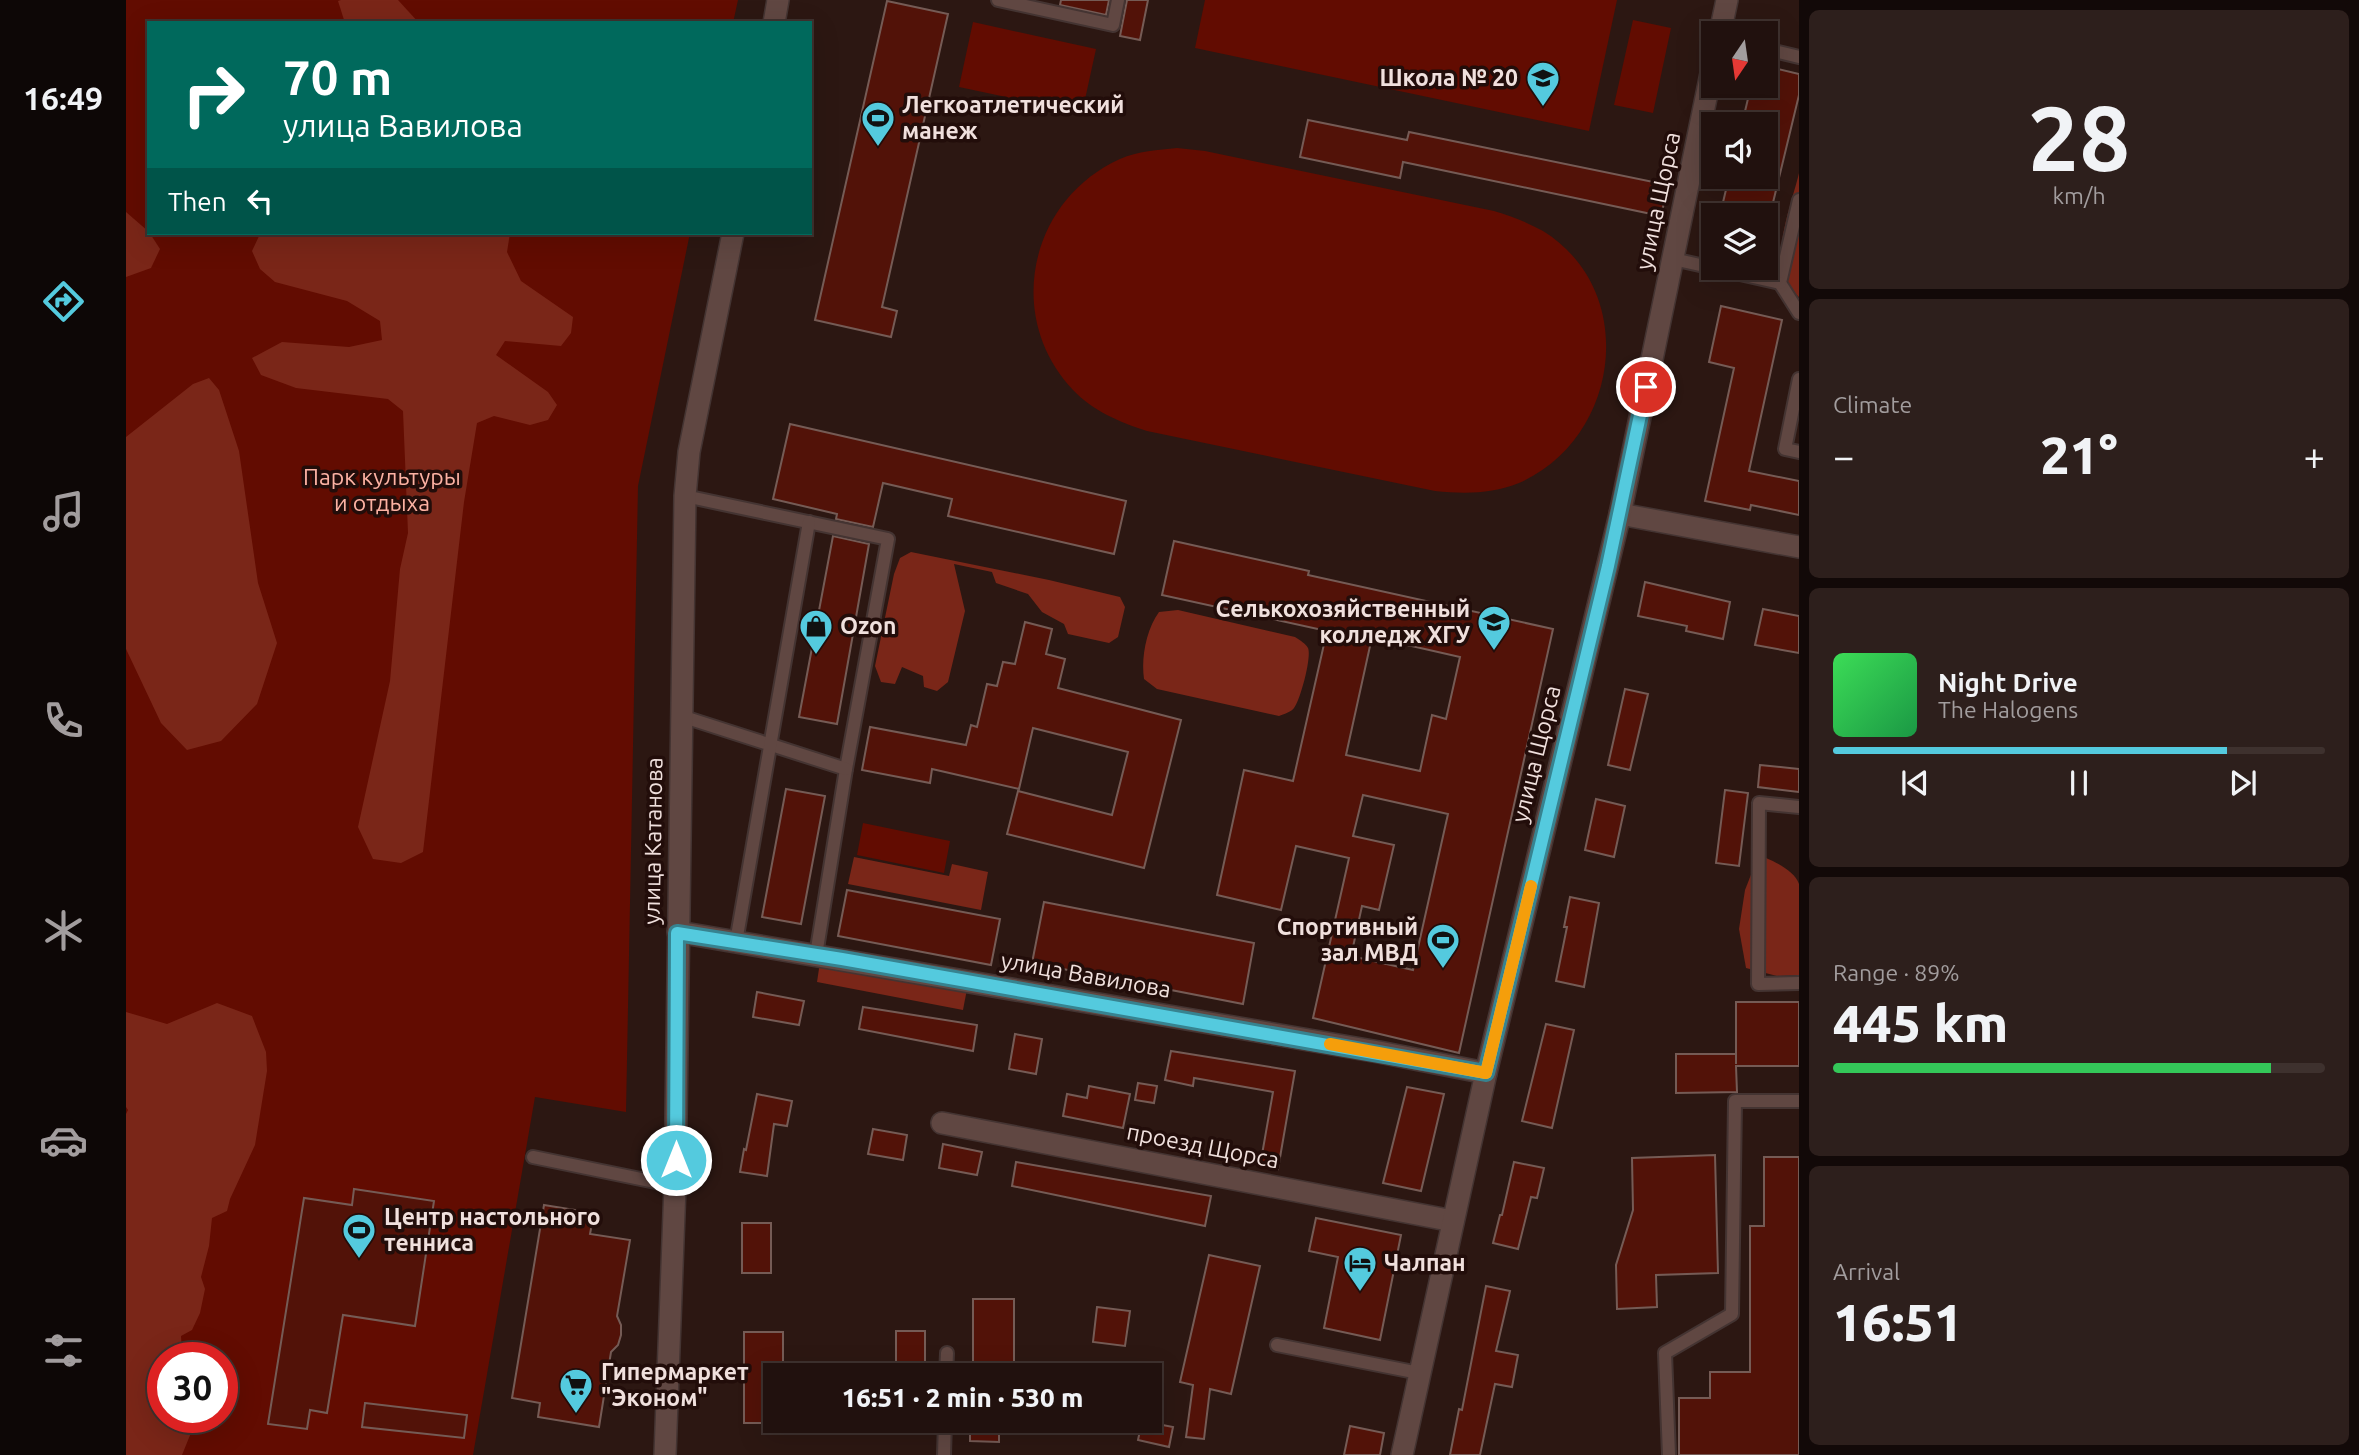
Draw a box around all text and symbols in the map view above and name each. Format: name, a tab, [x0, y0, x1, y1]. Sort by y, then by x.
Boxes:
north arrow	[1701, 21, 1778, 98]
map controls	[1701, 21, 1778, 280]
icon: right	[168, 49, 259, 140]
text: 70 m	[283, 49, 392, 104]
school or university icon: Школа № 20	[1524, 59, 1562, 108]
place label: Школа № 20	[1379, 65, 1518, 90]
text: 16:49	[23, 80, 103, 116]
text: 28	[2028, 86, 2130, 188]
place label: Легкоатлетический манеж	[902, 92, 1124, 143]
sports icon: Легкоатлетический манеж	[859, 99, 897, 148]
text: улица Вавилова	[283, 107, 523, 143]
button: sound	[1701, 112, 1778, 189]
street label: улица Щорса	[1631, 130, 1684, 272]
icon: left	[241, 182, 279, 220]
text: km/h	[2052, 183, 2106, 208]
text: Then	[168, 187, 227, 216]
button: layers	[1701, 203, 1778, 280]
icon: directions	[39, 277, 88, 326]
pin	[1616, 357, 1676, 417]
icon: arrive	[1627, 368, 1665, 406]
text: Climate	[1833, 392, 1912, 417]
text: 21°	[2040, 426, 2118, 484]
text: −	[1833, 435, 1854, 477]
text: +	[2304, 435, 2325, 477]
park label: Парк культуры и отдыха	[303, 464, 461, 515]
icon: music	[39, 487, 88, 536]
place label: Селькохозяйственный колледж ХГУ	[1216, 596, 1470, 647]
school or university icon: Селькохозяйственный колледж ХГУ	[1475, 603, 1513, 652]
shop icon: Ozon	[797, 607, 835, 656]
place label: Ozon	[840, 613, 896, 638]
text: Night Drive	[1938, 668, 2078, 697]
street label: улица Щорса	[1506, 683, 1565, 825]
icon: phone	[39, 696, 88, 745]
text: The Halogens	[1938, 697, 2078, 722]
street label: улица Катанова	[639, 757, 666, 925]
icon: previous	[1896, 764, 1934, 802]
icon: pause	[2060, 764, 2098, 802]
icon: next	[2224, 764, 2262, 802]
icon: climate	[39, 906, 88, 955]
place label: Спортивный зал МВД	[1277, 914, 1418, 965]
sports icon: Спортивный зал МВД	[1424, 921, 1462, 970]
street label: улица Вавилова	[999, 947, 1173, 1002]
text: Range · 89%	[1833, 960, 1960, 985]
text: 445 km	[1833, 994, 2008, 1052]
icon: car	[39, 1116, 88, 1165]
street label: проезд Щорса	[1125, 1118, 1281, 1173]
position arrow	[639, 1123, 713, 1197]
place label: Центр настольного тенниса	[384, 1204, 601, 1255]
sports icon: Центр настольного тенниса	[340, 1211, 378, 1260]
hotel icon: Чалпан	[1341, 1244, 1379, 1293]
place label: Чалпан	[1384, 1250, 1466, 1275]
text: Arrival	[1833, 1259, 1900, 1284]
text: 16:51	[1833, 1293, 1963, 1351]
icon: filters	[39, 1326, 88, 1375]
speed limit sign: 30	[147, 1342, 238, 1433]
place label: Гипермаркет "Эконом"	[601, 1359, 749, 1410]
supermarket icon: Гипермаркет "Эконом"	[557, 1366, 595, 1415]
text: 16:51 · 2 min · 530 m	[842, 1383, 1083, 1412]

